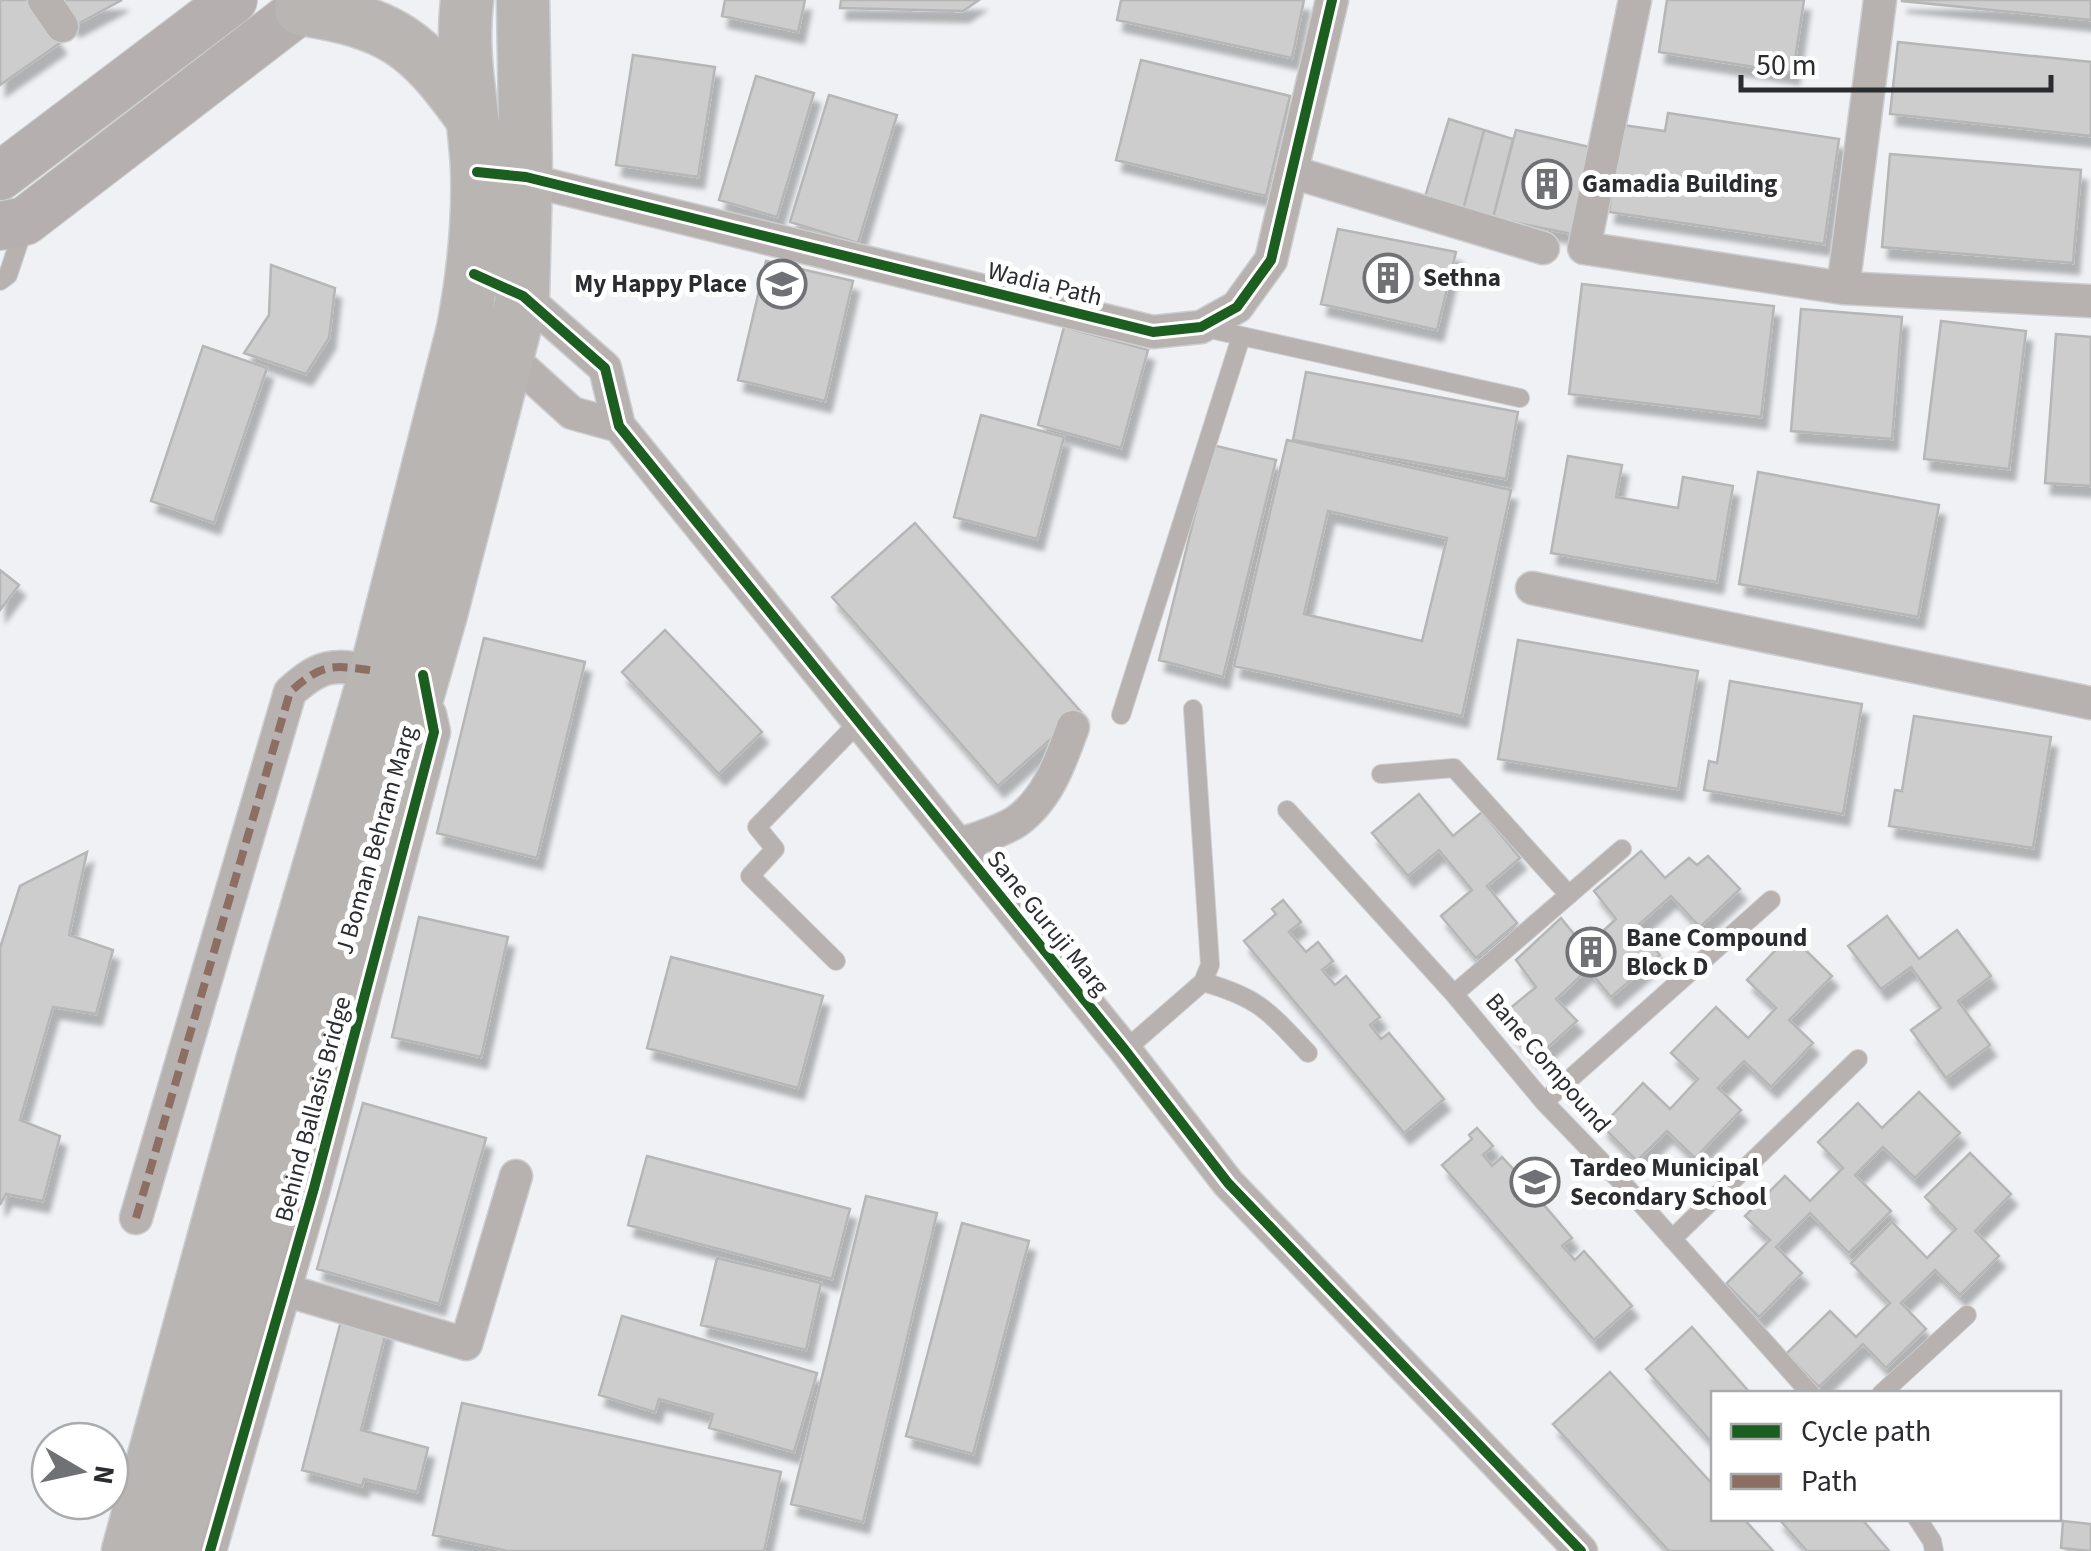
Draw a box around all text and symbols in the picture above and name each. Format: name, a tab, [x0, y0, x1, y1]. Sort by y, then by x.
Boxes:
scale bar	[1741, 30, 2051, 92]
text: 50 m	[1756, 44, 1817, 87]
building icon: Gamadia Building	[1521, 158, 1573, 210]
place label: Gamadia Building	[1582, 166, 1777, 202]
street label: Wadia Path	[984, 252, 1106, 316]
building icon: Sethna	[1362, 252, 1414, 304]
school or university icon: My Happy Place	[756, 258, 808, 310]
place label: Sethna	[1423, 260, 1501, 296]
place label: My Happy Place	[574, 266, 747, 302]
street label: J Boman Behram Marg	[326, 721, 426, 958]
street label: Sane Guruji Marg	[978, 843, 1118, 1004]
place label: Bane Compound Block D	[1626, 920, 1807, 985]
building icon: Bane Compound Block D	[1565, 926, 1617, 978]
street label: Bane Compound	[1477, 985, 1619, 1141]
street label: Behind Ballasis Bridge	[266, 992, 360, 1226]
place label: Tardeo Municipal Secondary School	[1570, 1150, 1766, 1215]
school or university icon: Tardeo Municipal Secondary School	[1509, 1156, 1561, 1208]
legend	[1711, 1391, 2061, 1521]
text: Cycle path	[1801, 1410, 1931, 1453]
north arrow	[30, 1421, 130, 1521]
text: Path	[1801, 1460, 1858, 1503]
text: N	[82, 1462, 125, 1487]

